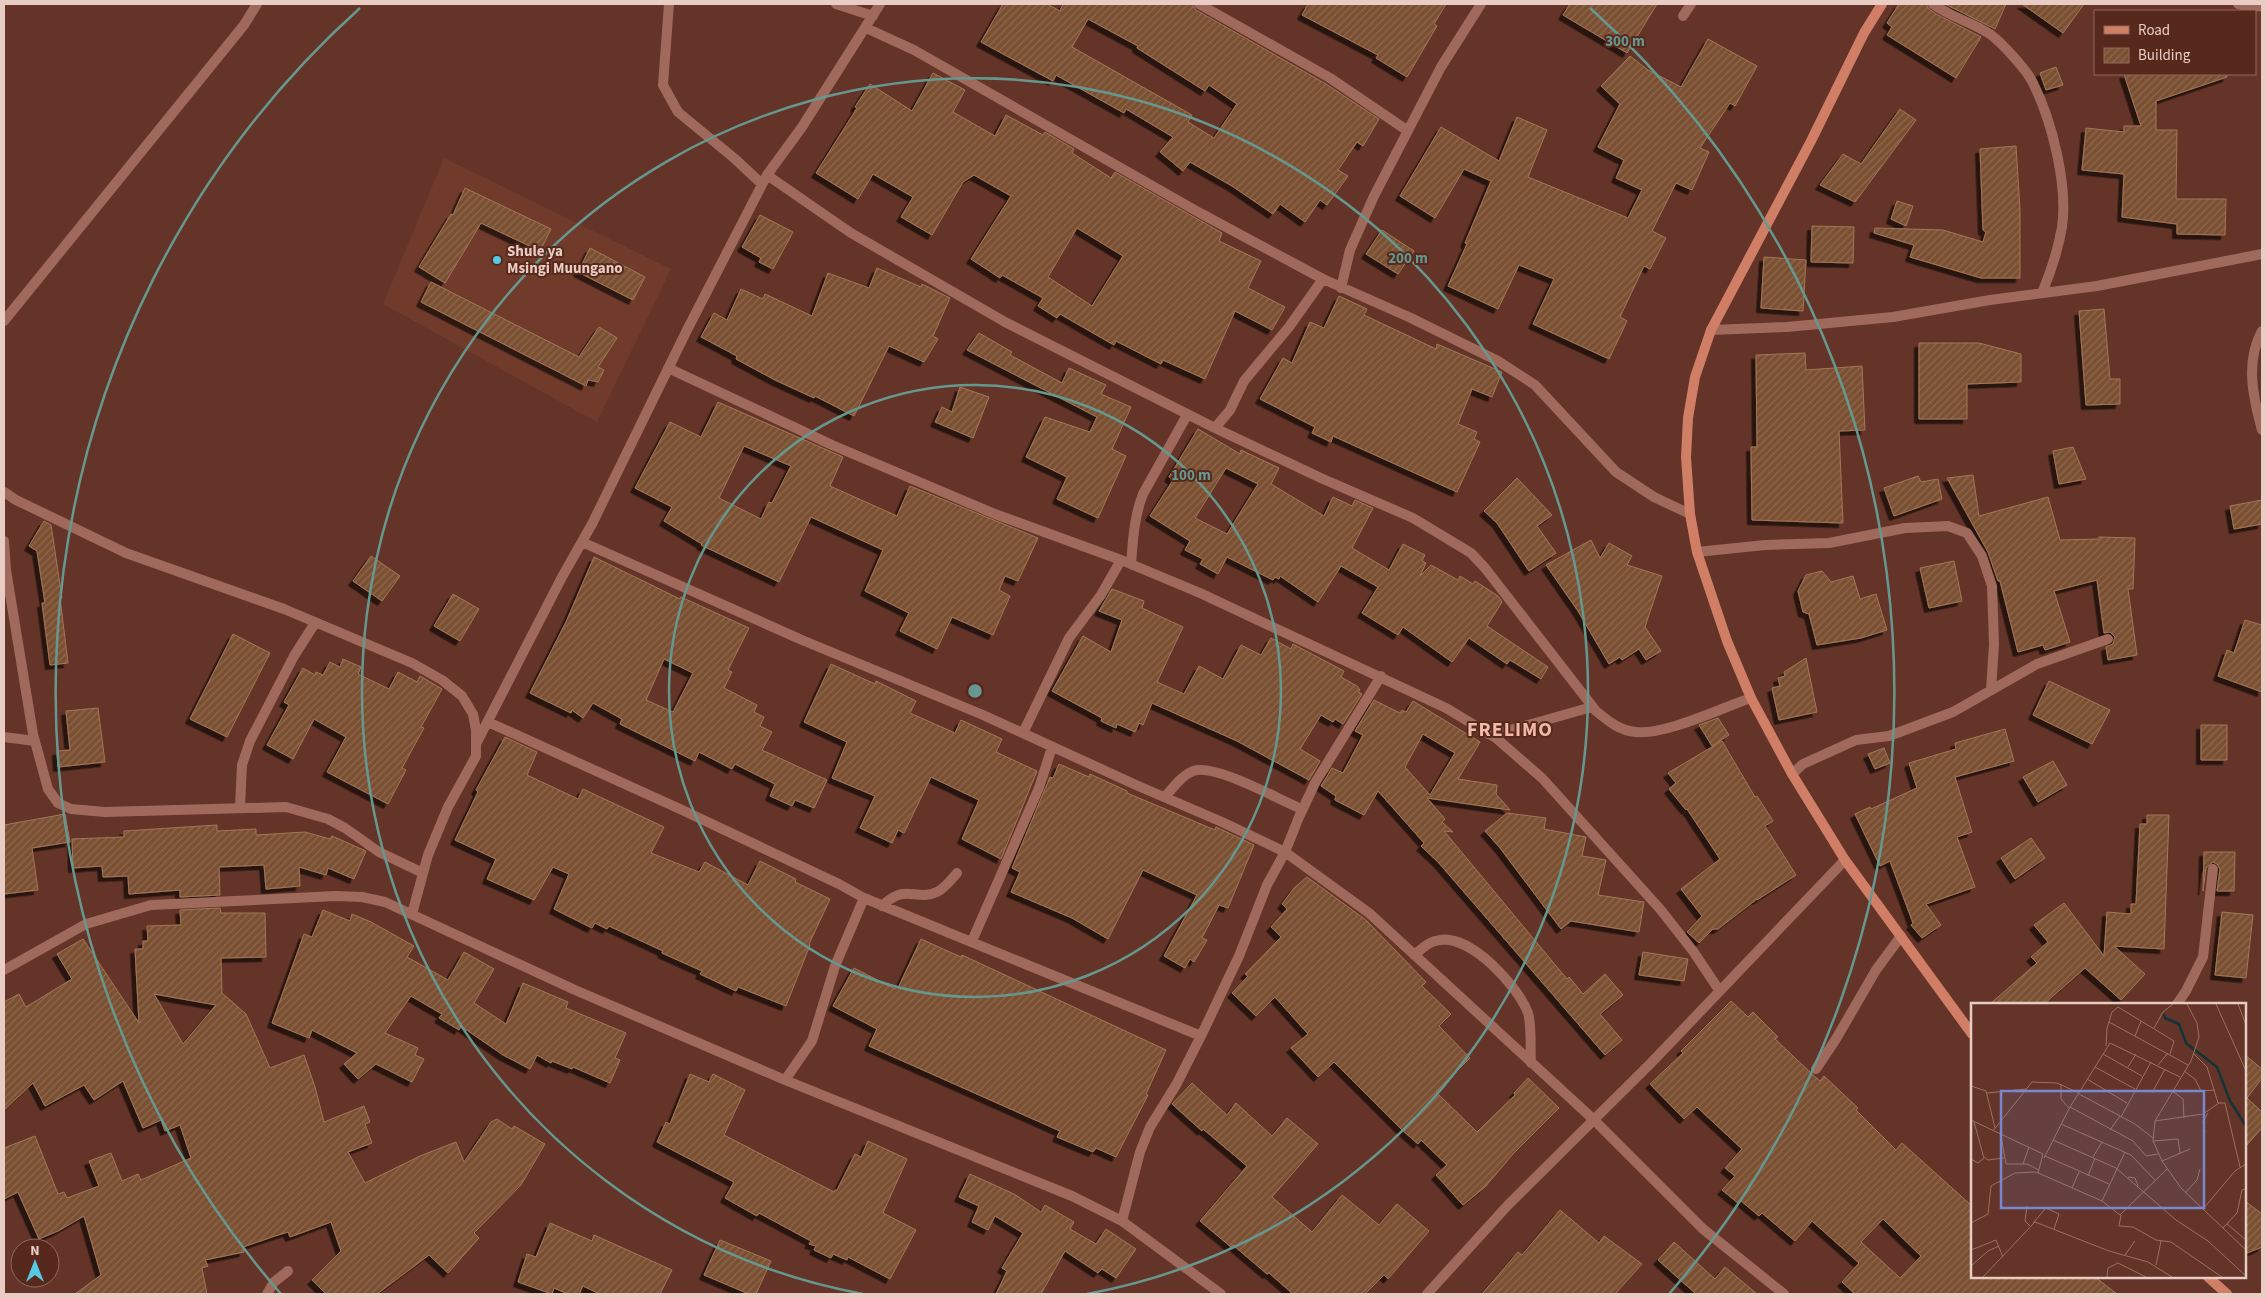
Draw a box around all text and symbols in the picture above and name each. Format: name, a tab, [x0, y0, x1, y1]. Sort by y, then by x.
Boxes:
legend	[2094, 10, 2256, 75]
text: Road	[2138, 20, 2170, 41]
text: 300 m	[1605, 31, 1645, 52]
text: Building	[2138, 45, 2191, 66]
place label: Shule ya Msingi Muungano	[507, 241, 623, 279]
text: 200 m	[1388, 248, 1428, 269]
marker: Shule ya Msingi Muungano	[491, 254, 503, 266]
text: 100 m	[1171, 465, 1211, 486]
centre of rings	[966, 682, 984, 700]
district label: FRELIMO	[1467, 716, 1553, 744]
inset map	[1971, 1003, 2246, 1278]
north arrow	[10, 1238, 60, 1288]
text: N	[30, 1241, 40, 1261]

